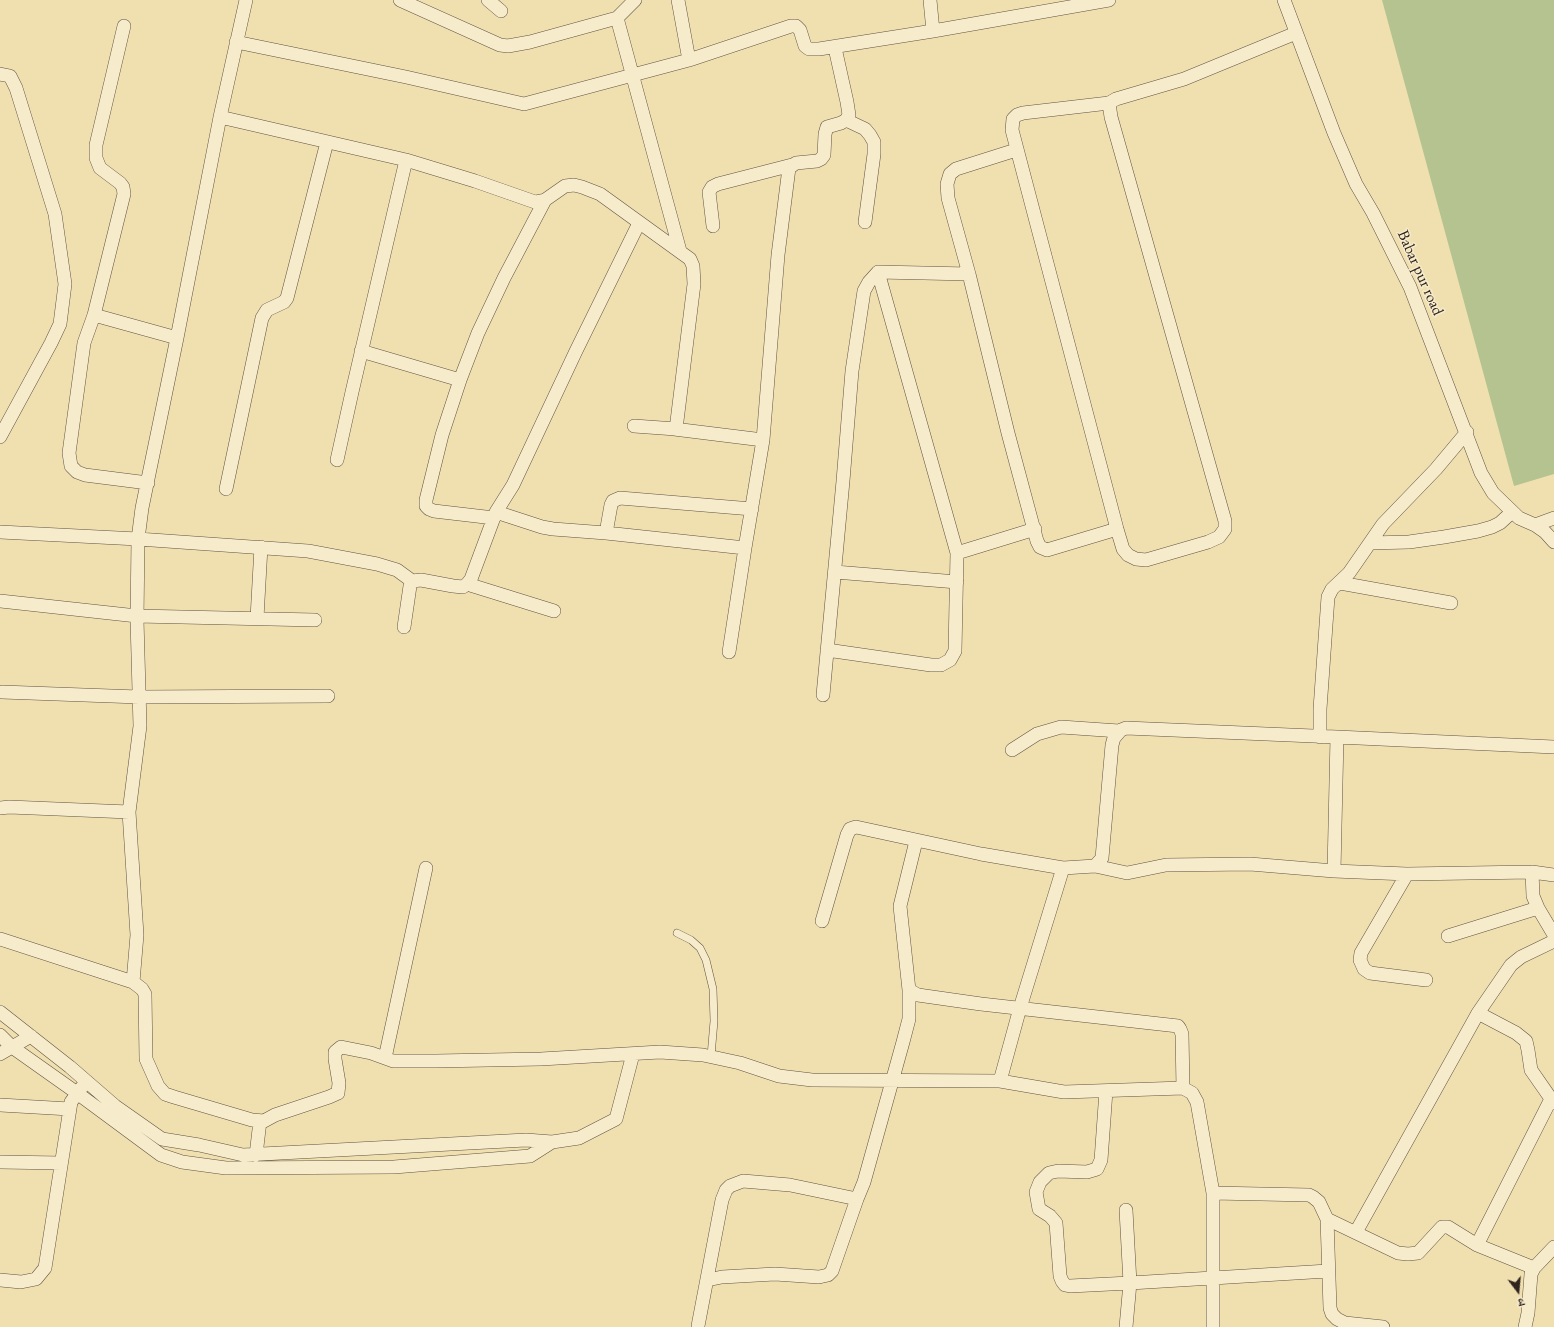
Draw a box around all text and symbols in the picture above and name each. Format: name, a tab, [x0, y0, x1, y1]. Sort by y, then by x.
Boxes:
street label: Babar pur road	[1393, 227, 1447, 319]
north arrow	[1498, 1271, 1538, 1311]
text: उ	[1517, 1295, 1526, 1310]

